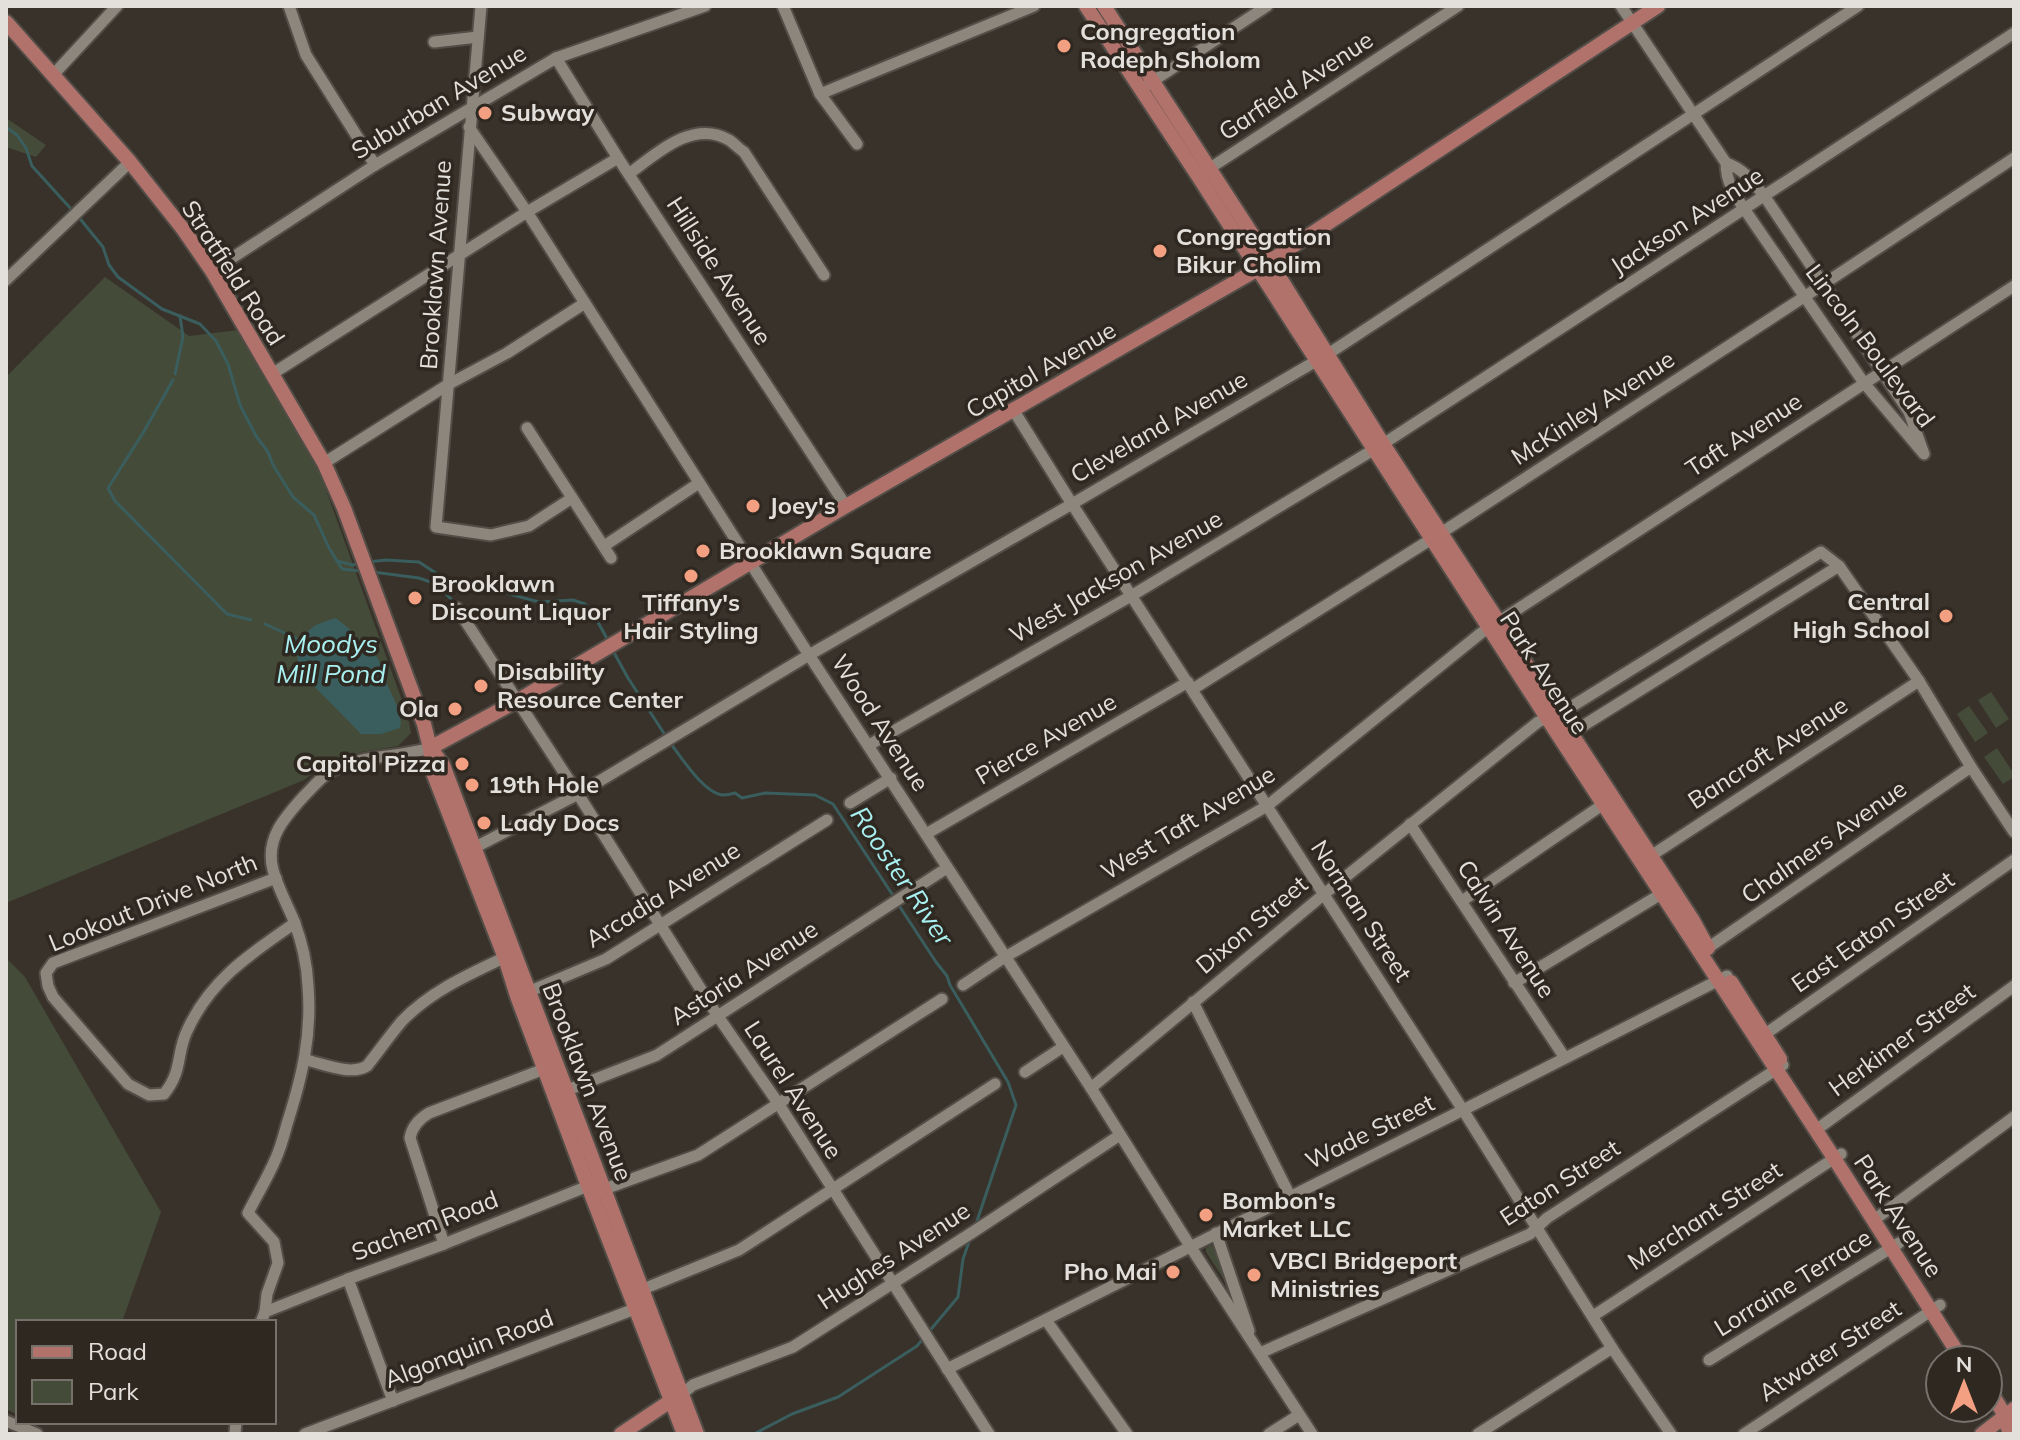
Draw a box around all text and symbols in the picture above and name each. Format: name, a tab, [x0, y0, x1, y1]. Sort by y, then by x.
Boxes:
place label: Congregation Rodeph Sholom	[1080, 16, 1261, 74]
street label: Garfield Avenue	[1213, 24, 1378, 146]
street label: Suburban Avenue	[346, 37, 531, 165]
marker: Congregation Rodeph Sholom	[1055, 37, 1073, 55]
place label: Subway	[501, 97, 595, 127]
marker: Subway	[476, 104, 494, 122]
street label: Brooklawn Avenue	[413, 159, 457, 370]
street label: Jackson Avenue	[1605, 160, 1768, 281]
street label: Hillside Avenue	[661, 191, 779, 350]
street label: Stratfield Road	[176, 194, 292, 351]
place label: Congregation Bikur Cholim	[1176, 221, 1331, 279]
marker: Congregation Bikur Cholim	[1151, 242, 1169, 260]
street label: Lincoln Boulevard	[1800, 258, 1942, 433]
street label: Capitol Avenue	[960, 314, 1121, 424]
street label: McKinley Avenue	[1505, 343, 1680, 471]
street label: Cleveland Avenue	[1065, 363, 1252, 489]
street label: Taft Avenue	[1680, 385, 1807, 483]
place label: Joey's	[769, 490, 836, 520]
marker: Joey's	[744, 497, 762, 515]
street label: West Jackson Avenue	[1004, 503, 1227, 649]
place label: Brooklawn Square	[719, 535, 932, 565]
marker: Brooklawn Square	[694, 542, 712, 560]
marker: Tiffany's Hair Styling	[682, 567, 700, 585]
place label: Brooklawn Discount Liquor	[431, 568, 611, 626]
place label: Central High School	[1792, 586, 1930, 644]
place label: Tiffany's Hair Styling	[623, 587, 759, 645]
marker: Brooklawn Discount Liquor	[406, 589, 424, 607]
street label: Park Avenue	[1494, 605, 1596, 739]
marker: Central High School	[1937, 607, 1955, 625]
water label: Moodys Mill Pond	[276, 627, 386, 690]
street label: Wood Avenue	[826, 648, 936, 796]
place label: Disability Resource Center	[497, 656, 683, 714]
marker: Disability Resource Center	[472, 677, 490, 695]
street label: Pierce Avenue	[970, 686, 1121, 791]
street label: Bancroft Avenue	[1682, 689, 1853, 815]
place label: Ola	[399, 693, 439, 723]
marker: Ola	[446, 700, 464, 718]
place label: Capitol Pizza	[296, 748, 446, 778]
marker: Capitol Pizza	[453, 755, 471, 773]
street label: West Taft Avenue	[1095, 758, 1280, 886]
place label: 19th Hole	[488, 769, 599, 799]
street label: Chalmers Avenue	[1735, 773, 1912, 909]
marker: 19th Hole	[463, 776, 481, 794]
water label: Rooster River	[844, 800, 962, 953]
place label: Lady Docs	[500, 807, 619, 837]
marker: Lady Docs	[475, 814, 493, 832]
street label: Norman Street	[1305, 834, 1419, 987]
street label: Arcadia Avenue	[580, 835, 745, 954]
street label: Lookout Drive North	[44, 847, 261, 958]
street label: Calvin Avenue	[1451, 854, 1563, 1003]
street label: East Eaton Street	[1785, 864, 1960, 998]
street label: Dixon Street	[1189, 869, 1313, 980]
street label: Astoria Avenue	[664, 913, 823, 1031]
street label: Herkimer Street	[1822, 976, 1980, 1102]
street label: Brooklawn Avenue	[536, 979, 639, 1185]
street label: Laurel Avenue	[738, 1015, 850, 1164]
street label: Wade Street	[1300, 1087, 1439, 1175]
street label: Eaton Street	[1494, 1132, 1625, 1232]
street label: Park Avenue	[1848, 1148, 1950, 1282]
street label: Merchant Street	[1622, 1154, 1787, 1276]
street label: Sachem Road	[347, 1183, 502, 1267]
place label: Bombon's Market LLC	[1222, 1185, 1351, 1243]
street label: Hughes Avenue	[812, 1195, 975, 1316]
marker: Bombon's Market LLC	[1197, 1206, 1215, 1224]
street label: Lorraine Terrace	[1708, 1222, 1877, 1342]
place label: VBCI Bridgeport Ministries	[1269, 1245, 1457, 1303]
place label: Pho Mai	[1064, 1256, 1157, 1286]
marker: Pho Mai	[1164, 1263, 1182, 1281]
marker: VBCI Bridgeport Ministries	[1245, 1266, 1263, 1284]
street label: Atwater Street	[1753, 1293, 1906, 1407]
street label: Algonquin Road	[380, 1302, 557, 1394]
legend	[16, 1320, 276, 1424]
text: Road	[88, 1336, 147, 1366]
north arrow	[1924, 1344, 2004, 1424]
text: N	[1956, 1350, 1972, 1378]
text: Park	[88, 1376, 139, 1406]

